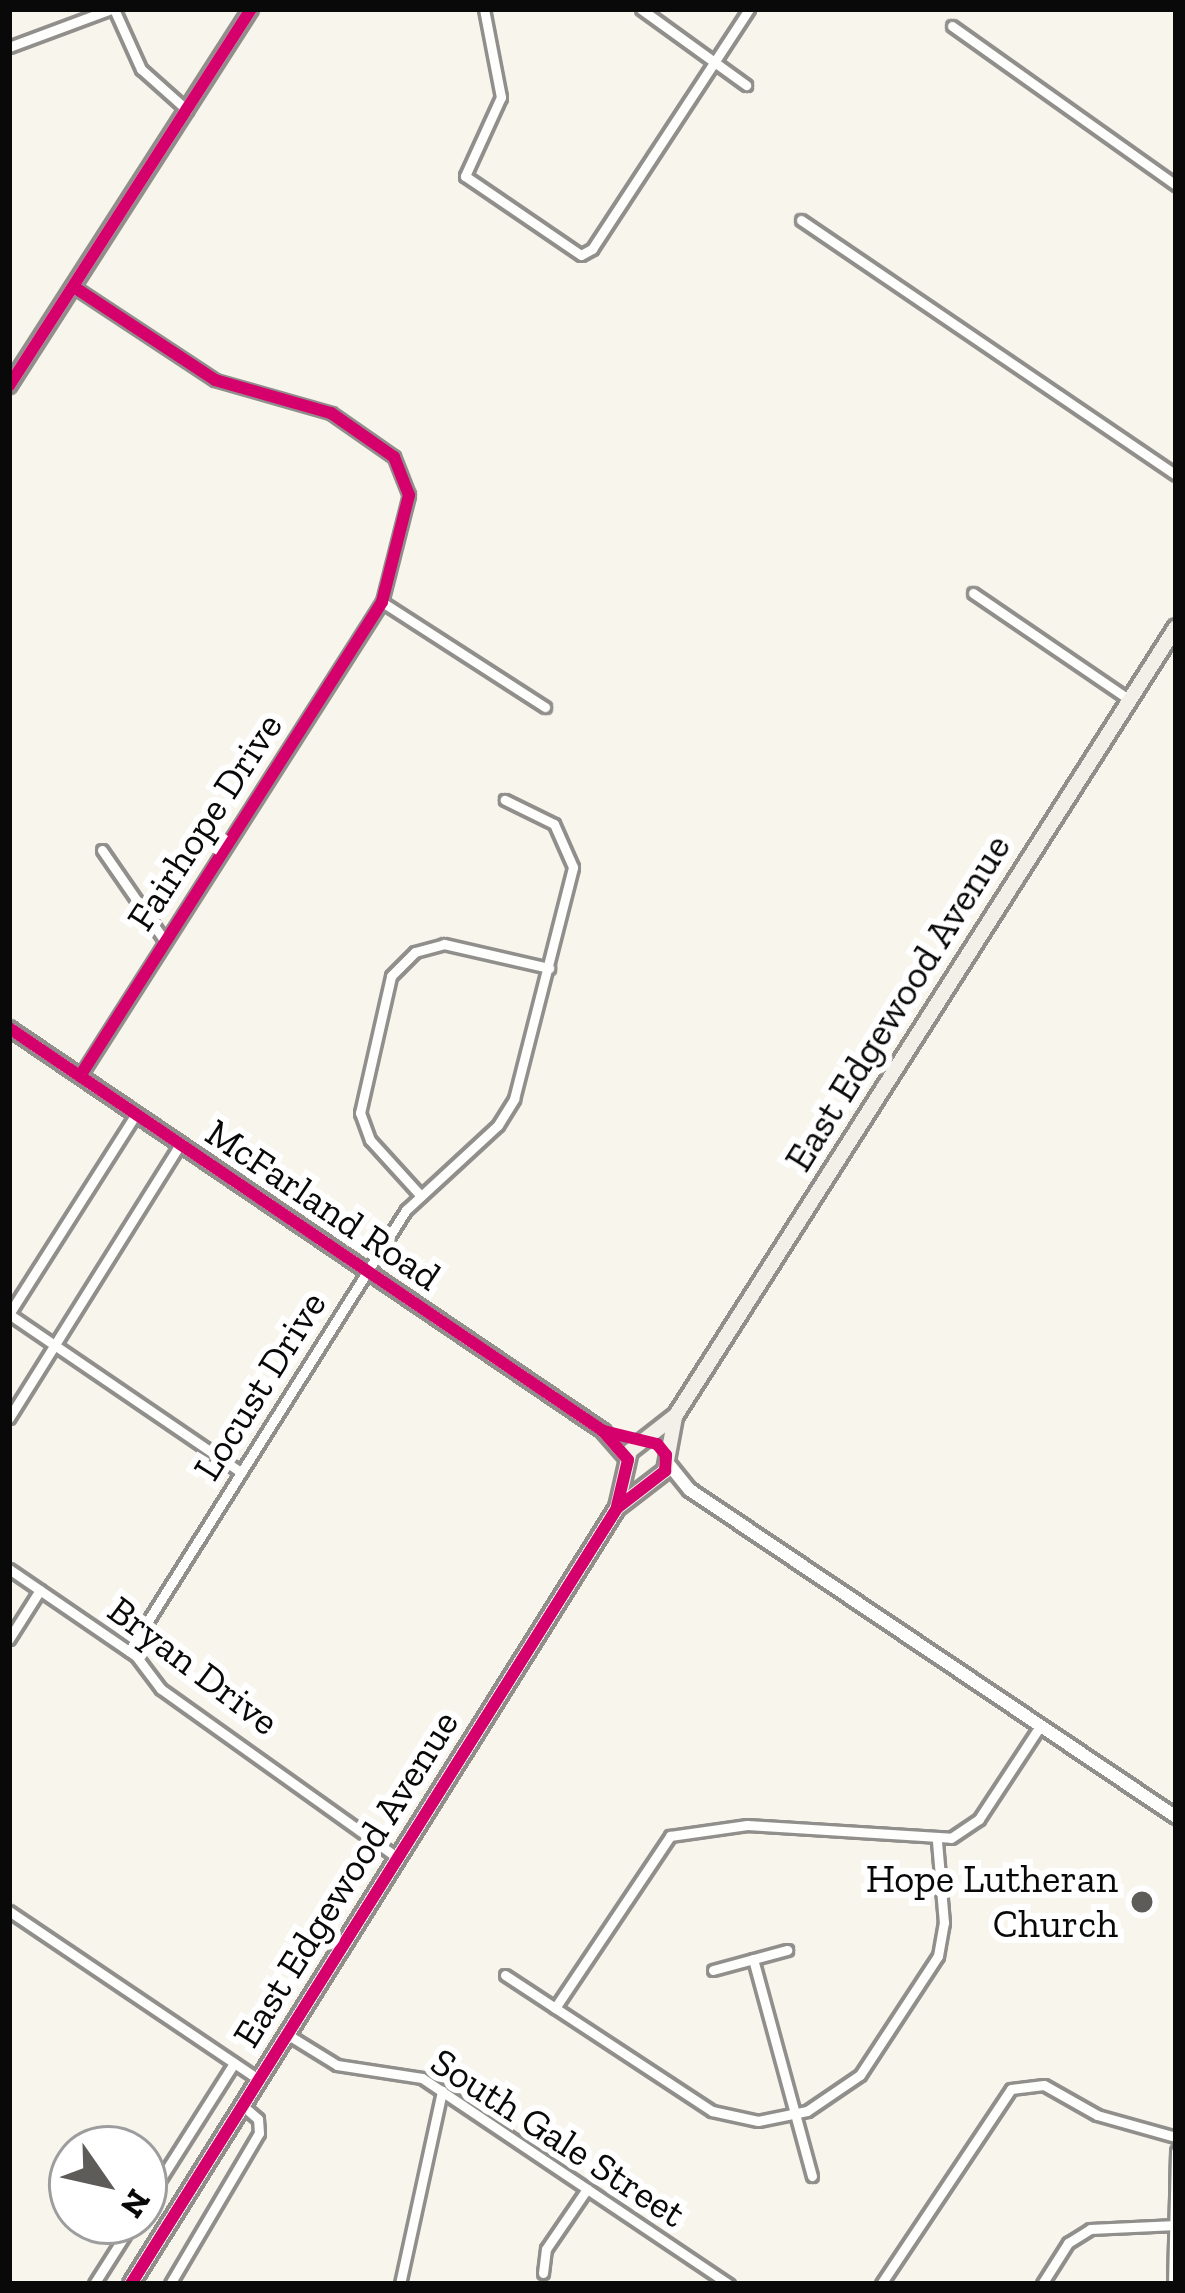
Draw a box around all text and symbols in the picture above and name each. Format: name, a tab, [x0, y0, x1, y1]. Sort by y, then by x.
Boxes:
street label: Fairhope Drive	[117, 705, 293, 939]
street label: East Edgewood Avenue	[775, 826, 1021, 1180]
street label: McFarland Road	[197, 1109, 449, 1301]
street label: Locust Drive	[184, 1283, 336, 1489]
street label: Bryan Drive	[98, 1587, 288, 1745]
street label: East Edgewood Avenue	[223, 1702, 469, 2056]
place label: Hope Lutheran Church	[866, 1857, 1118, 1948]
marker: Hope Lutheran Church	[1129, 1889, 1155, 1915]
street label: South Gale Street	[422, 2038, 694, 2238]
north arrow	[48, 2125, 168, 2245]
text: N	[113, 2182, 159, 2225]

